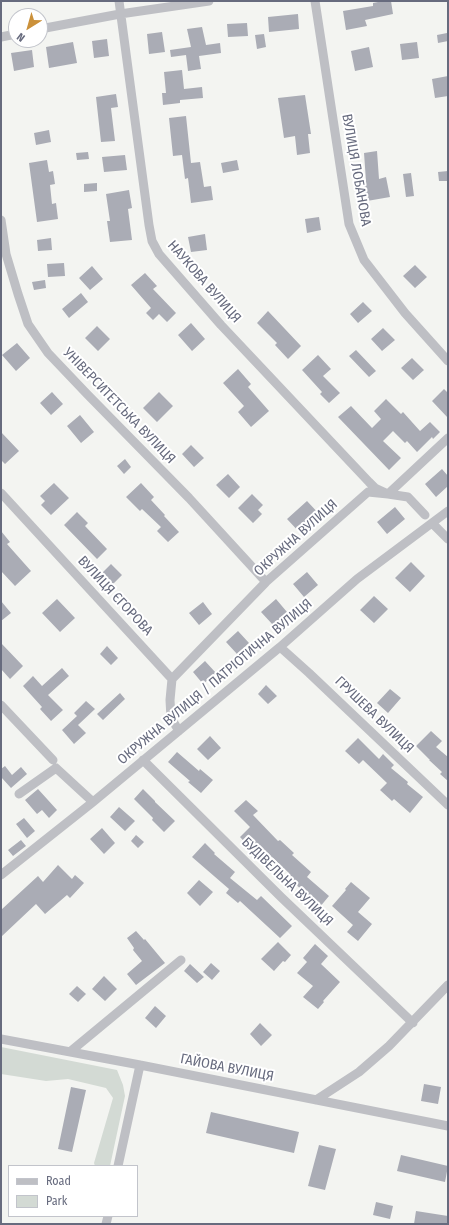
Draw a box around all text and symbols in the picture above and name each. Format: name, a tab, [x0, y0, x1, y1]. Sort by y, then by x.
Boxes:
north arrow	[8, 8, 48, 48]
text: N	[15, 30, 28, 44]
street label: ВУЛИЦЯ ЛОБАНОВА	[338, 113, 374, 227]
street label: НАУКОВА ВУЛИЦЯ	[164, 237, 244, 327]
street label: УНІВЕРСИТЕТСЬКА ВУЛИЦЯ	[59, 345, 179, 467]
street label: ОКРУЖНА ВУЛИЦЯ	[251, 496, 341, 580]
street label: ВУЛИЦЯ ЄГОРОВА	[74, 553, 156, 639]
street label: ОКРУЖНА ВУЛИЦЯ / ПАТРІОТИЧНА ВУЛИЦЯ	[114, 596, 316, 768]
street label: ГРУШЕВА ВУЛИЦЯ	[331, 673, 417, 757]
street label: БУДІВЕЛЬНА ВУЛИЦЯ	[238, 834, 336, 930]
street label: ГАЙОВА ВУЛИЦЯ	[179, 1051, 275, 1085]
legend	[8, 1165, 138, 1217]
text: Road	[46, 1174, 71, 1188]
text: Park	[46, 1194, 67, 1208]

